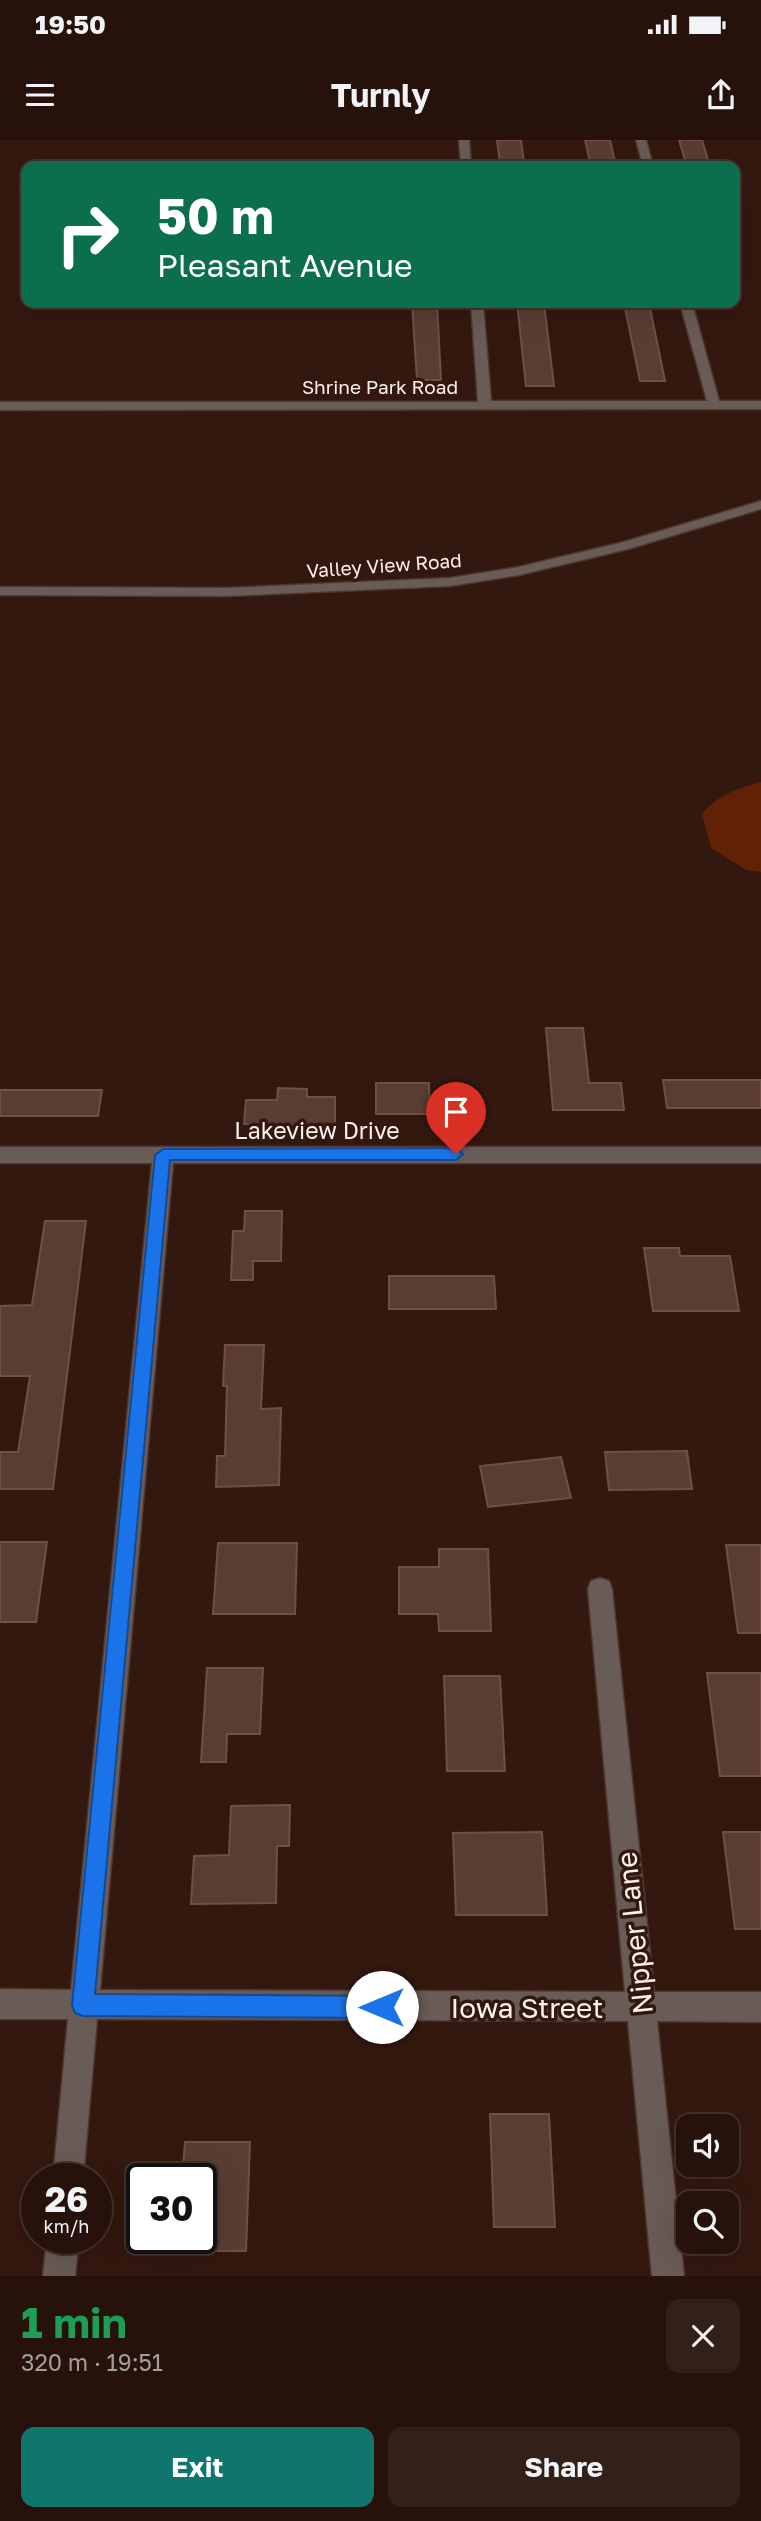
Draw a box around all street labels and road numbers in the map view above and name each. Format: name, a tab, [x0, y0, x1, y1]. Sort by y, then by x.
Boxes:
street label: Shrine Park Road	[302, 375, 458, 398]
street label: Valley View Road	[306, 548, 462, 582]
street label: Lakeview Drive	[234, 1116, 400, 1144]
street label: Nipper Lane	[609, 1850, 659, 2016]
street label: Iowa Street	[450, 1991, 604, 2024]

